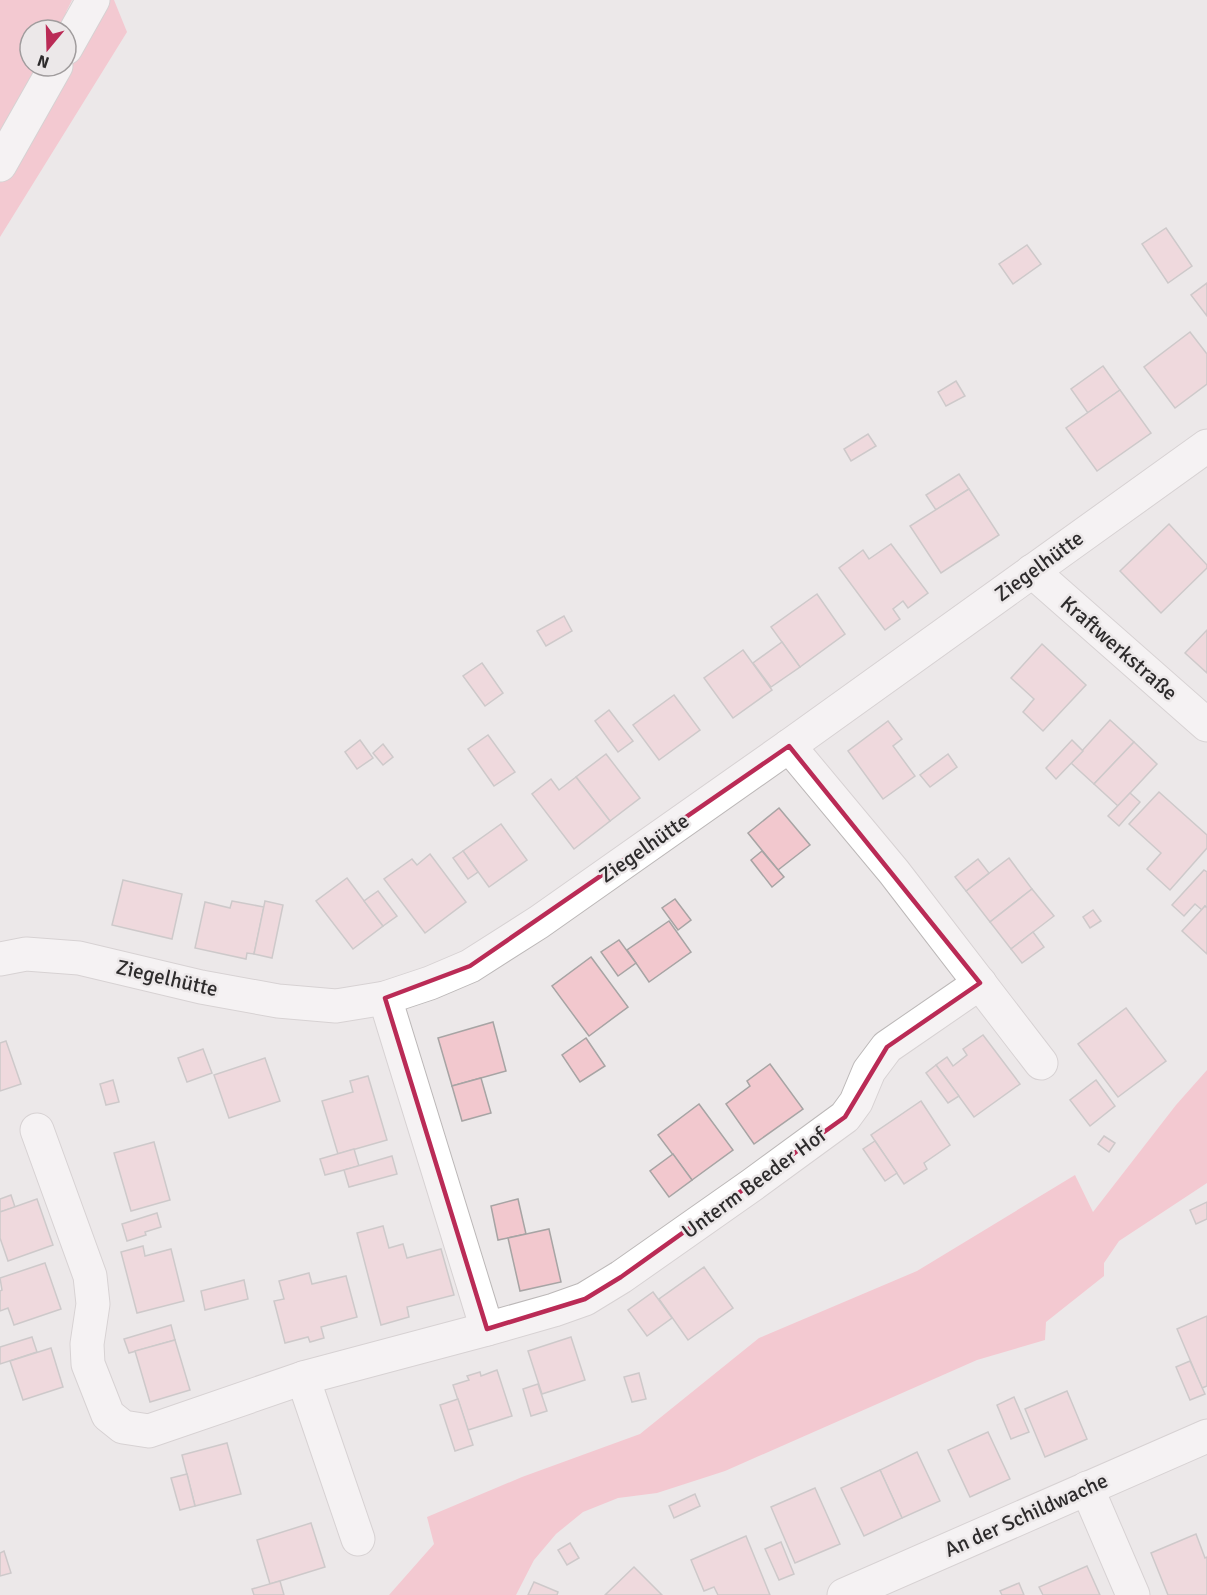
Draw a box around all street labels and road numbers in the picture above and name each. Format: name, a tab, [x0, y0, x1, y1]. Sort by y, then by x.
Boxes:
street label: Ziegelhütte	[989, 525, 1089, 607]
street label: Kraftwerkstraße	[1055, 590, 1183, 706]
street label: Ziegelhütte	[594, 808, 694, 888]
street label: Ziegelhütte	[114, 954, 220, 1002]
street label: Unterm Beeder Hof	[677, 1121, 832, 1244]
street label: An der Schildwache	[940, 1467, 1112, 1563]

